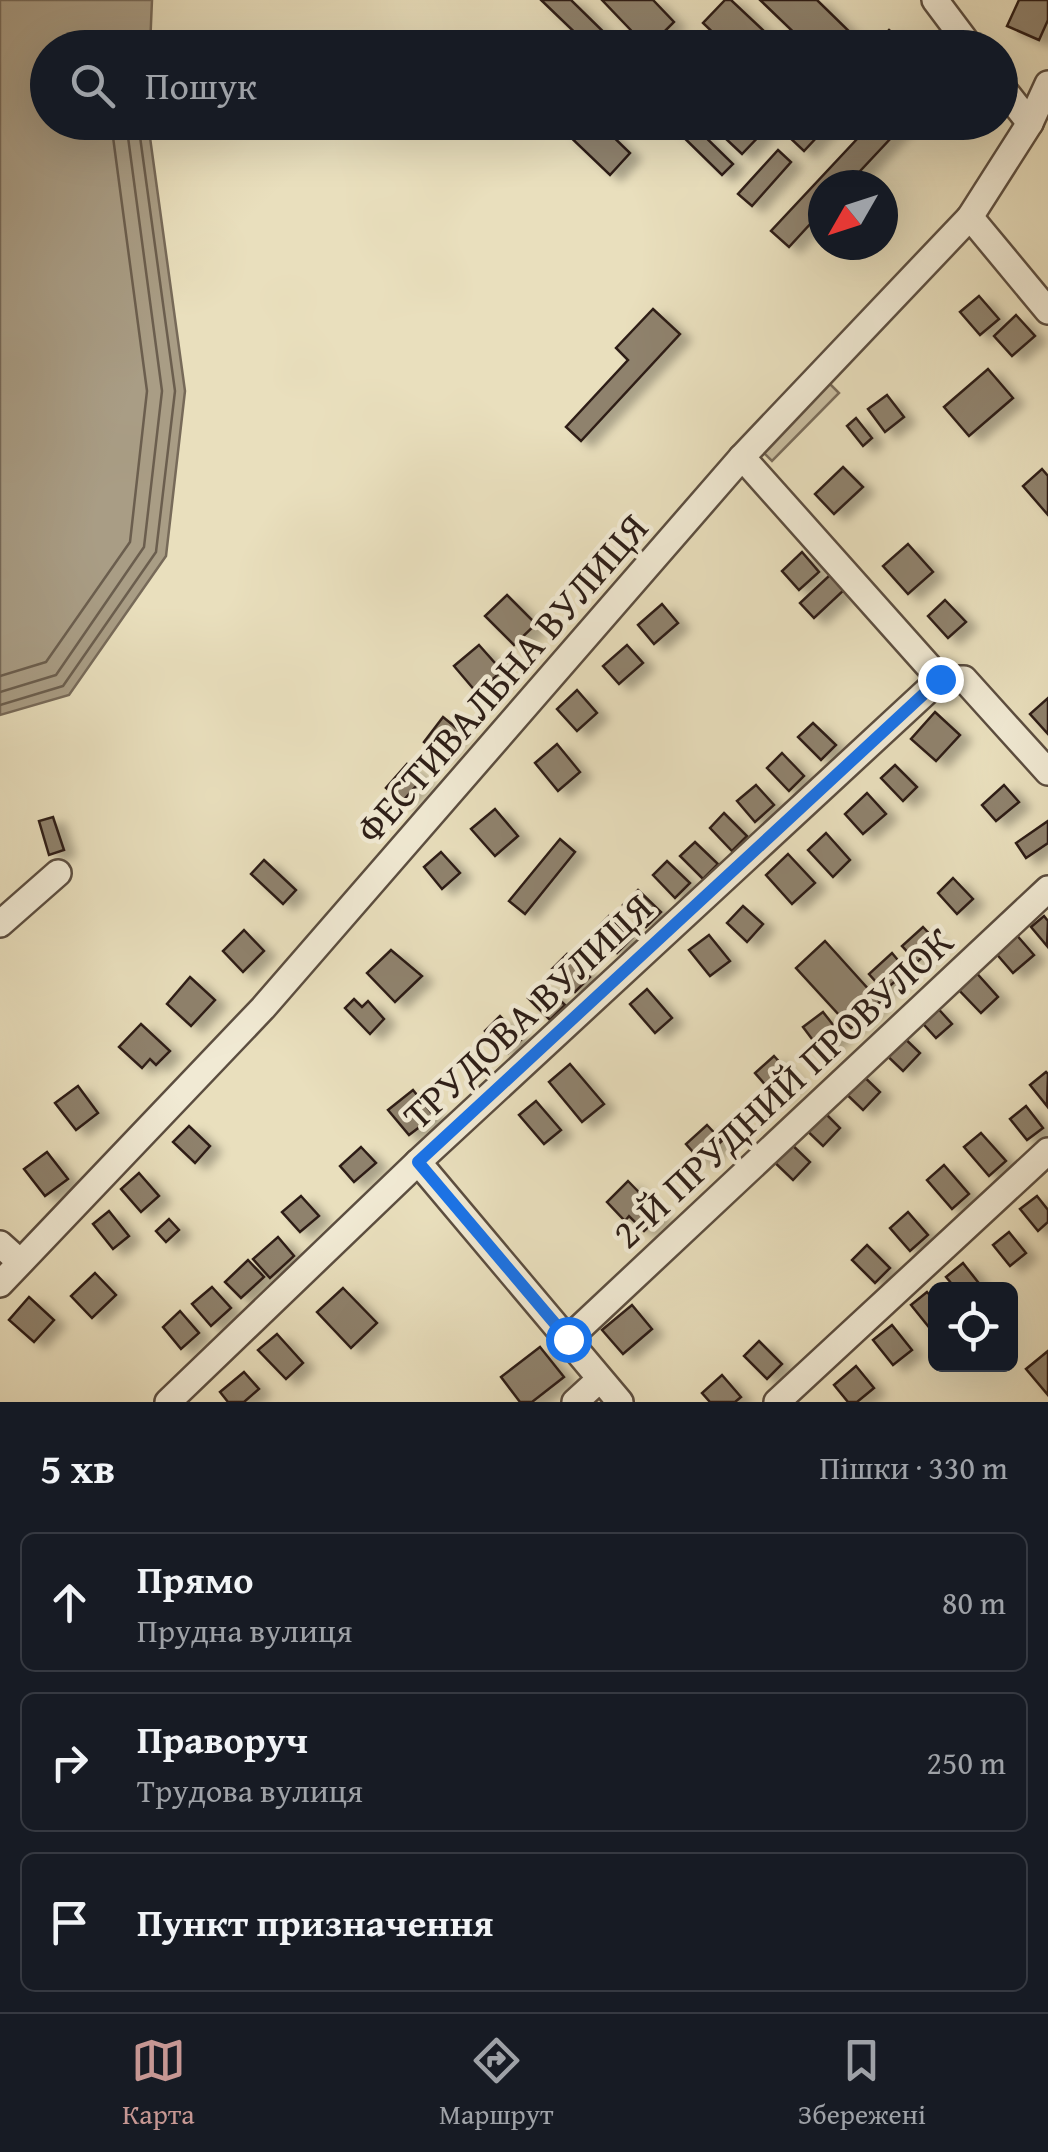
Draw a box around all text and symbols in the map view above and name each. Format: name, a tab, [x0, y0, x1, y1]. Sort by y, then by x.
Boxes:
search box	[30, 30, 1018, 140]
text: Пошук	[145, 57, 257, 113]
icon: search	[65, 58, 120, 113]
north arrow	[808, 170, 898, 260]
street label: ФЕСТИВАЛЬНА ВУЛИЦЯ	[341, 500, 661, 856]
route end	[918, 657, 964, 703]
street label: ТРУДОВА ВУЛИЦЯ	[389, 879, 665, 1143]
street label: 2-Й ПРУДНИЙ ПРОВУЛОК	[598, 912, 966, 1261]
map controls	[928, 1282, 1018, 1372]
button: locate	[928, 1282, 1018, 1372]
route start	[546, 1317, 592, 1363]
text: 5 хв	[40, 1437, 115, 1498]
text: Пішки · 330 m	[820, 1444, 1008, 1491]
text: Прямо	[137, 1551, 253, 1607]
icon: ahead	[42, 1575, 97, 1630]
text: 80 m	[942, 1579, 1006, 1626]
text: Прудна вулиця	[137, 1607, 352, 1654]
text: Праворуч	[137, 1711, 308, 1767]
icon: right	[42, 1735, 97, 1790]
text: 250 m	[927, 1739, 1006, 1786]
text: Трудова вулиця	[137, 1767, 363, 1814]
text: Пункт призначення	[137, 1894, 493, 1950]
icon: arrive	[42, 1895, 97, 1950]
tab: Карта	[122, 2033, 195, 2134]
tab: Маршрут	[439, 2033, 554, 2134]
tab: Збережені	[798, 2033, 926, 2134]

